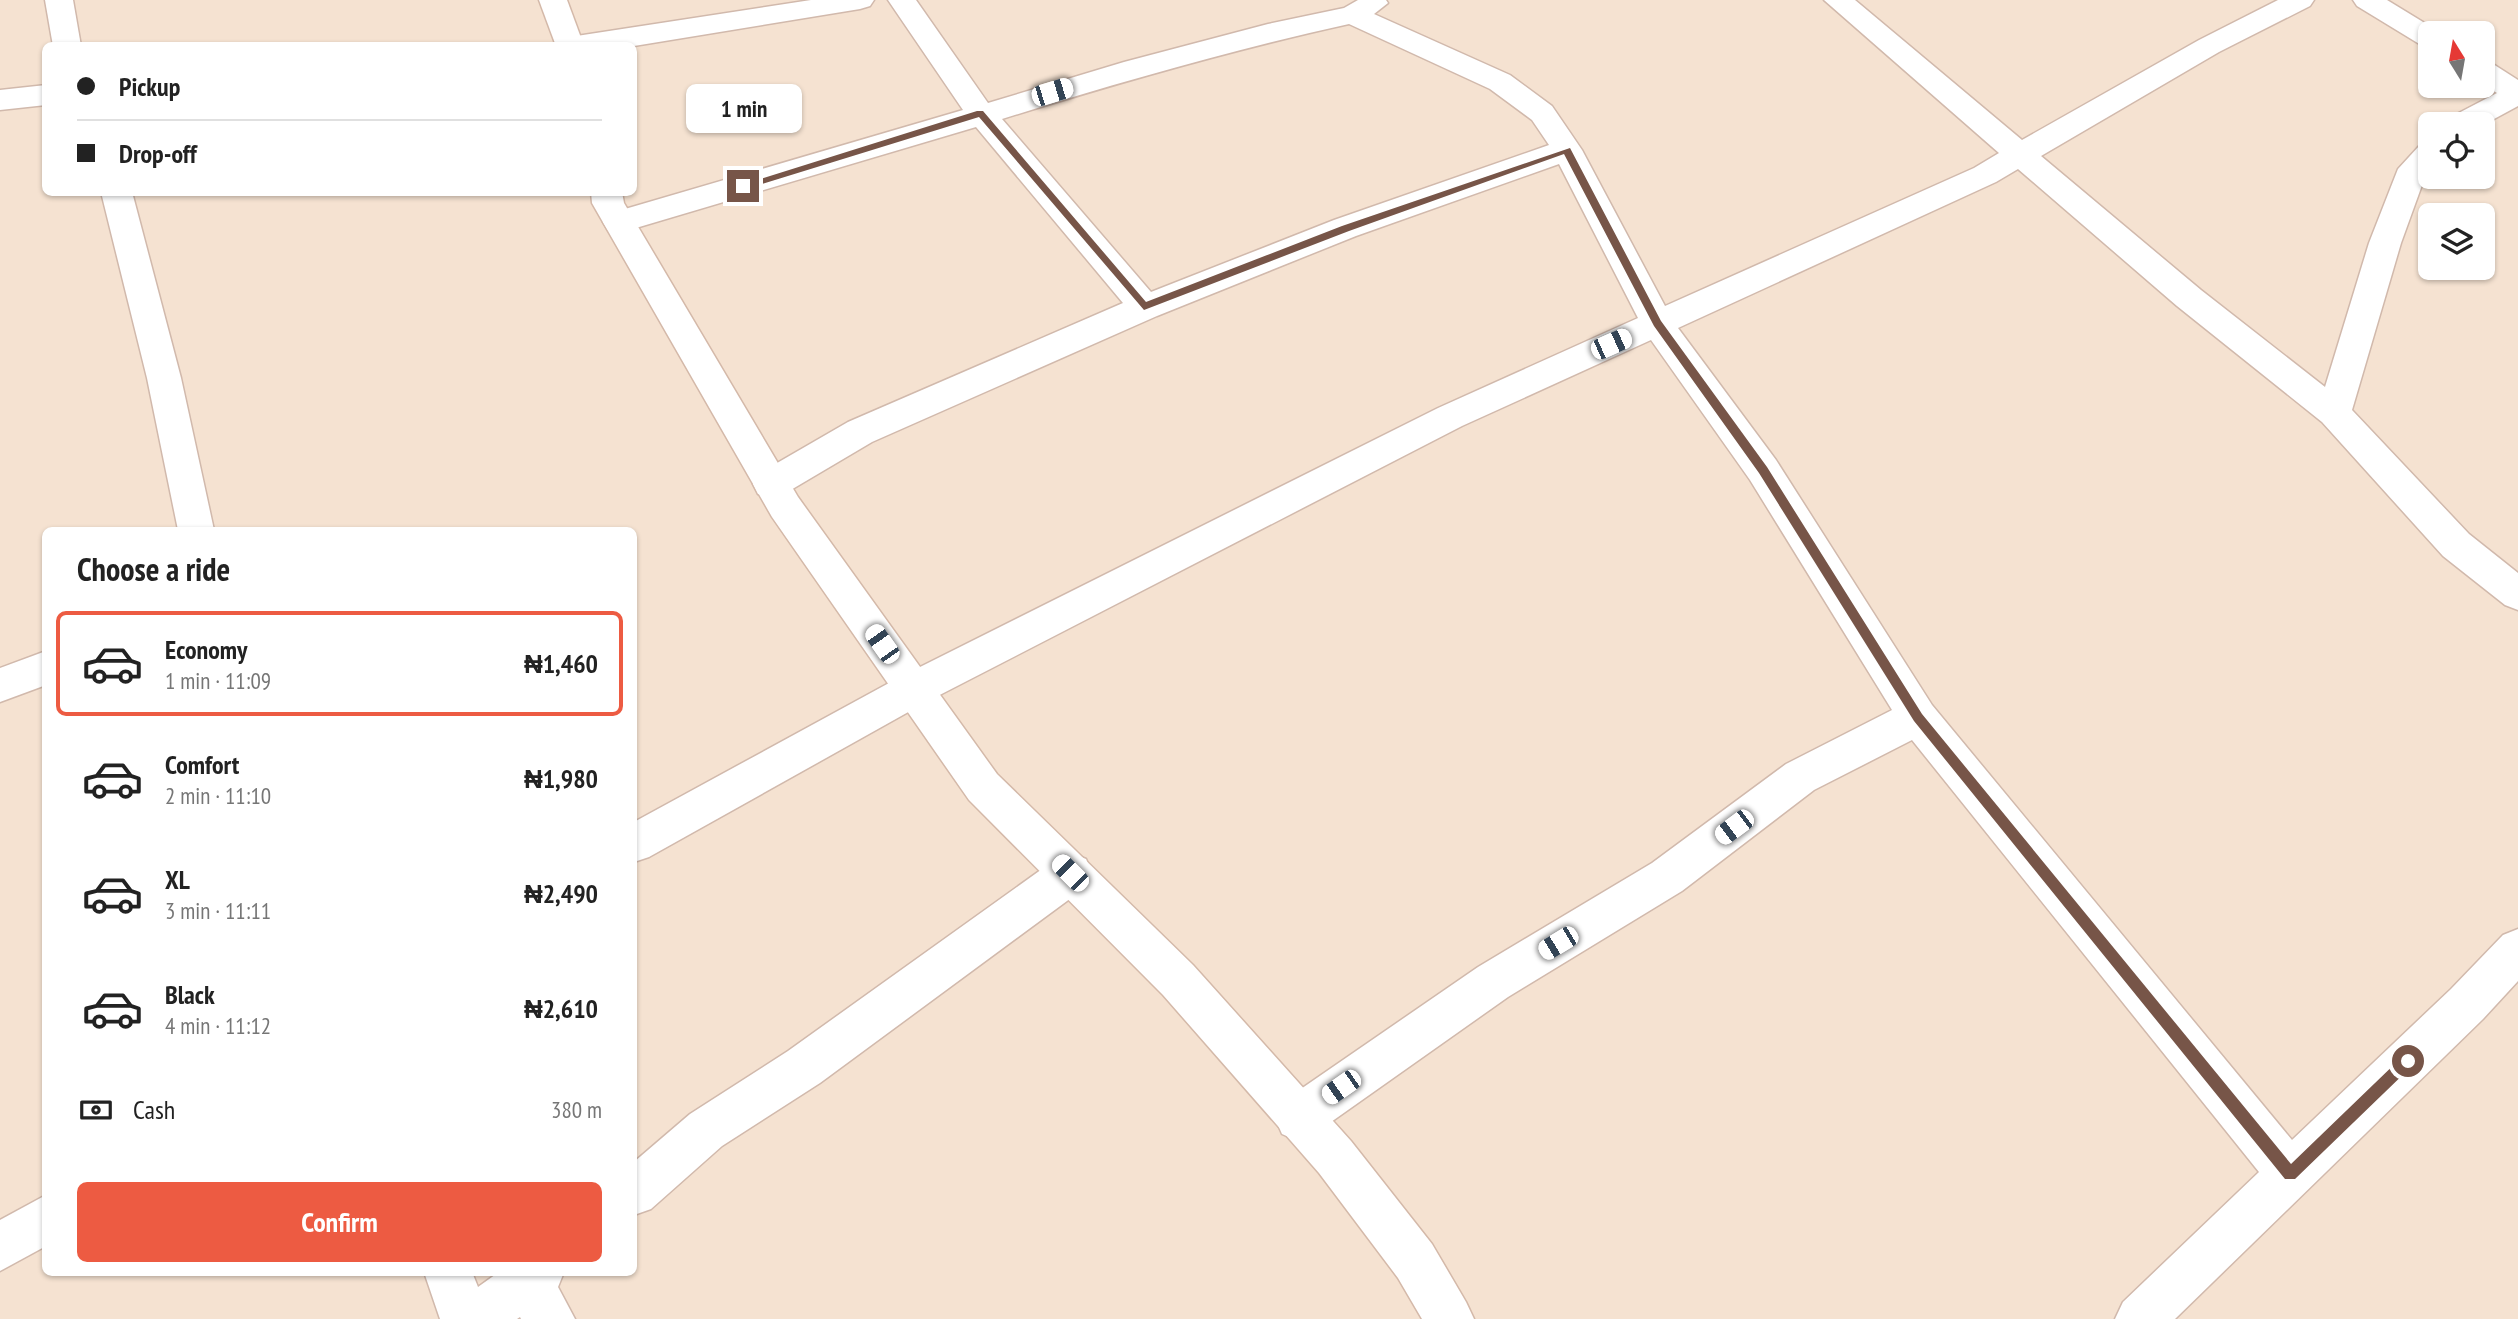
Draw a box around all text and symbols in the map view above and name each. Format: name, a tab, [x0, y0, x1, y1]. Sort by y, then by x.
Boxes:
north arrow	[2418, 21, 2496, 98]
map controls	[2418, 21, 2495, 280]
text: Pickup	[119, 70, 180, 103]
car	[1029, 76, 1076, 108]
callout: 1 min	[685, 85, 801, 134]
text: 1 min	[721, 94, 767, 123]
button: locate	[2418, 112, 2495, 189]
text: Drop-off	[119, 137, 197, 170]
route end	[727, 170, 759, 202]
button: layers	[2418, 203, 2495, 280]
car	[1588, 326, 1635, 362]
text: Choose a ride	[77, 548, 230, 590]
car	[862, 621, 903, 667]
icon: car	[81, 632, 144, 695]
text: Economy	[165, 633, 247, 666]
text: ₦1,460	[524, 647, 598, 680]
text: 1 min · 11:09	[165, 666, 271, 695]
icon: car	[81, 747, 144, 810]
text: Comfort	[165, 748, 239, 781]
text: ₦1,980	[524, 762, 598, 795]
text: 2 min · 11:10	[165, 781, 271, 810]
car	[1711, 806, 1758, 848]
car	[1048, 851, 1093, 895]
icon: car	[81, 862, 144, 925]
text: XL	[165, 863, 190, 896]
text: ₦2,490	[524, 877, 598, 910]
text: 3 min · 11:11	[165, 896, 271, 925]
car	[1535, 923, 1582, 963]
icon: car	[81, 977, 144, 1040]
text: Black	[165, 978, 215, 1011]
text: ₦2,610	[524, 992, 598, 1025]
text: 4 min · 11:12	[165, 1011, 271, 1040]
route start	[2392, 1045, 2424, 1077]
car	[1318, 1066, 1365, 1108]
icon: cash	[77, 1091, 115, 1129]
text: Cash	[133, 1093, 175, 1126]
text: 380 m	[551, 1095, 602, 1124]
button: Confirm	[77, 1182, 602, 1262]

